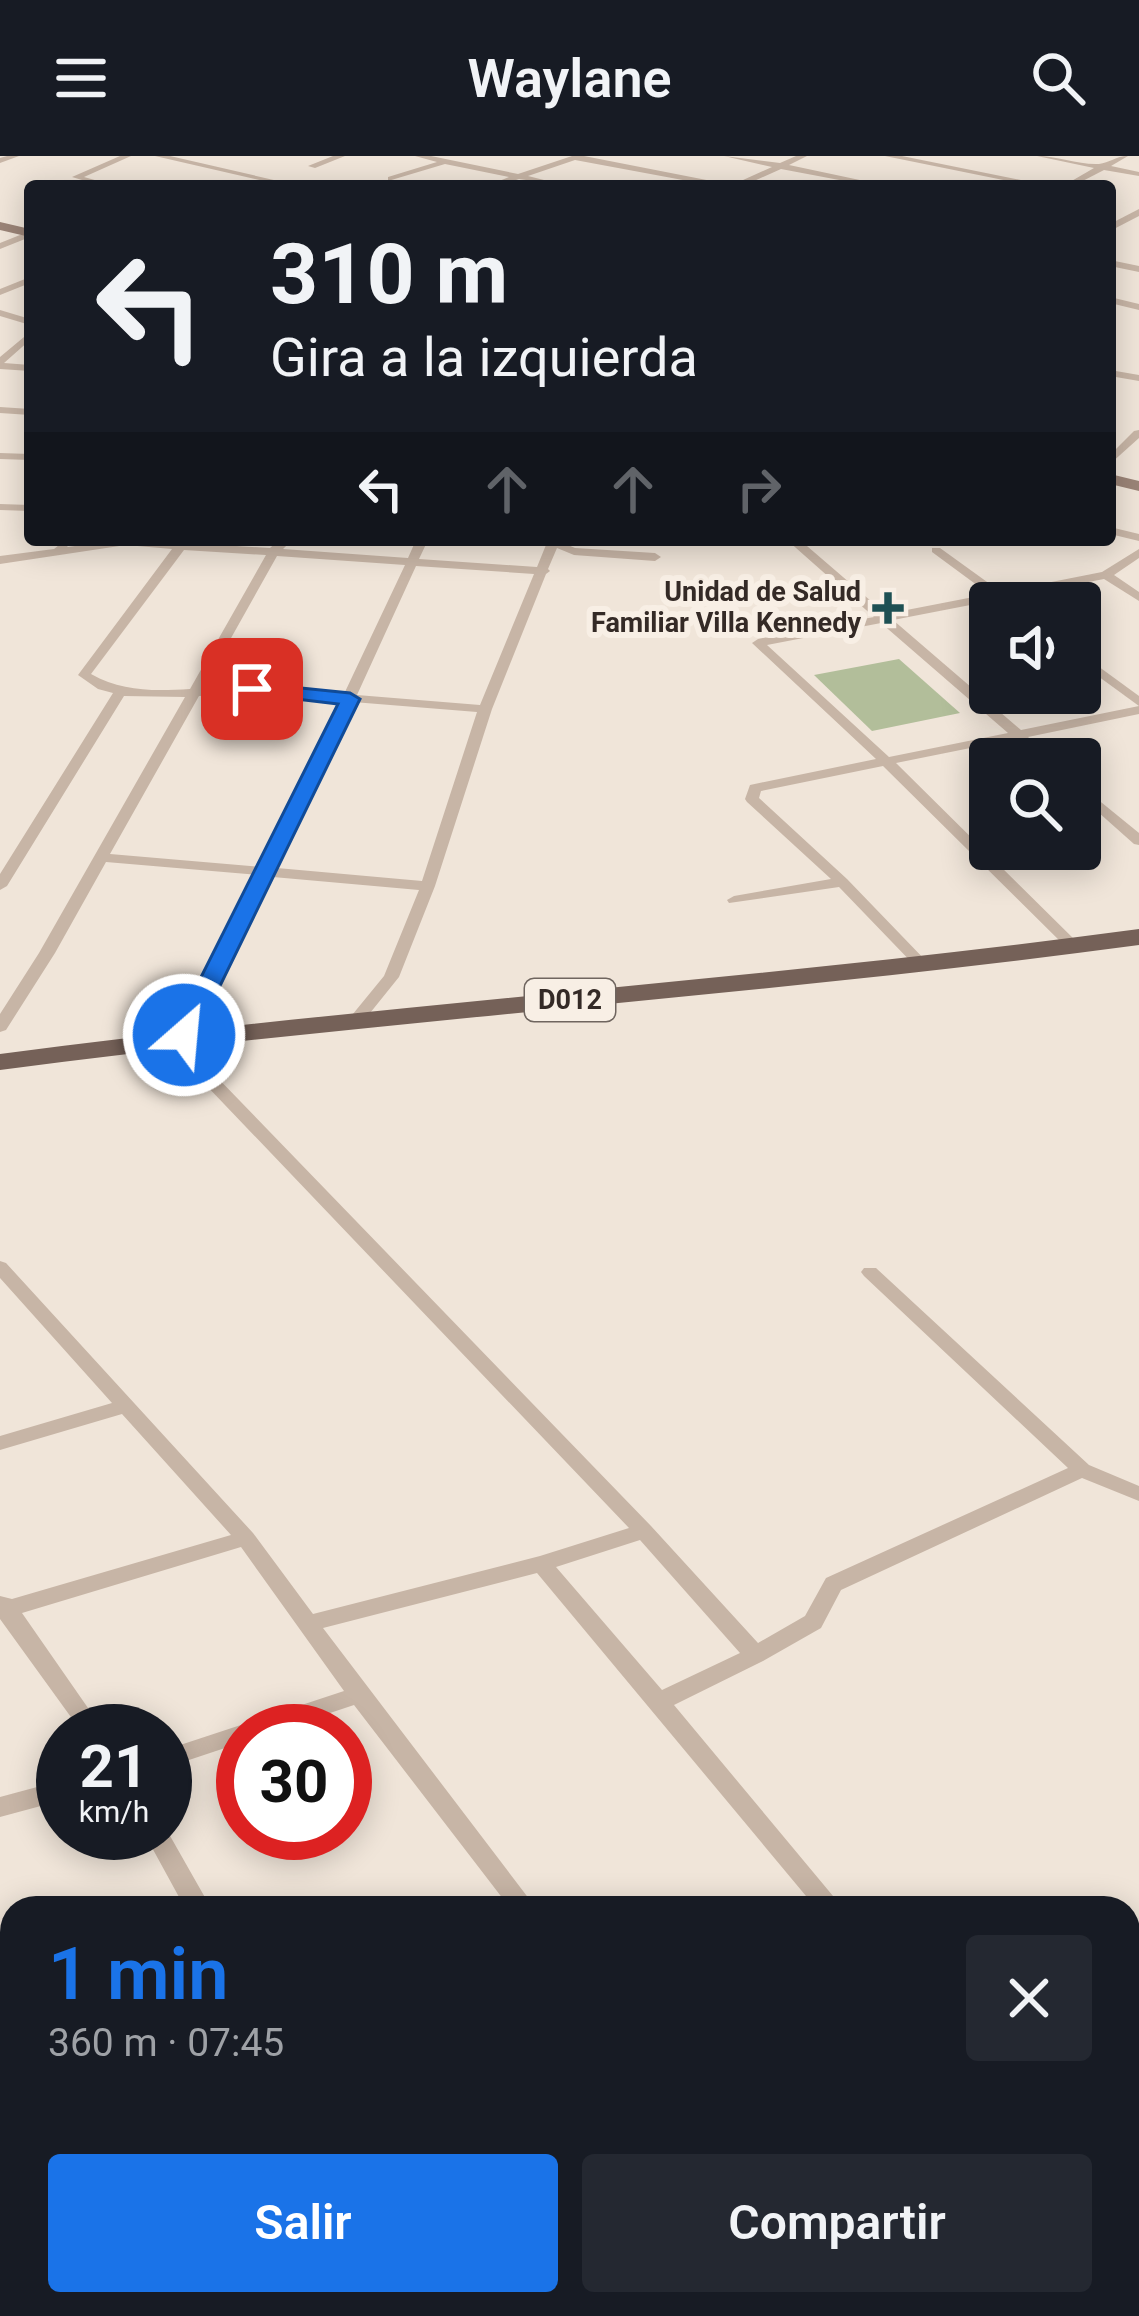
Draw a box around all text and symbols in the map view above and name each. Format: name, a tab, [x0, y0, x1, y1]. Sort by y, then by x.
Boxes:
icon: menu	[48, 45, 114, 111]
icon: search	[1025, 45, 1091, 111]
text: Waylane	[467, 47, 672, 110]
text: 310 m	[270, 225, 508, 324]
icon: left	[72, 228, 228, 384]
text: Gira a la izquierda	[270, 326, 698, 389]
icon: left	[348, 456, 414, 522]
icon: ahead	[474, 456, 540, 522]
icon: ahead	[600, 456, 666, 522]
icon: right	[726, 456, 792, 522]
place label: Unidad de Salud Familiar Villa Kennedy	[591, 576, 861, 639]
map controls	[969, 582, 1101, 870]
button: sound	[969, 582, 1101, 714]
marker: Unidad de Salud Familiar Villa Kennedy	[872, 592, 904, 624]
pin	[201, 638, 303, 740]
icon: arrive	[219, 656, 285, 722]
button: search	[969, 738, 1101, 870]
position arrow	[121, 972, 247, 1098]
road number: D012	[525, 979, 615, 1021]
speed limit sign: 30	[216, 1704, 372, 1860]
text: 21	[80, 1731, 148, 1802]
text: km/h	[79, 1794, 149, 1829]
text: 1 min	[48, 1932, 229, 2017]
button: close	[966, 1935, 1092, 2061]
text: 360 m · 07:45	[48, 2020, 284, 2066]
button: Salir	[48, 2154, 558, 2292]
button: Compartir	[582, 2154, 1092, 2292]

